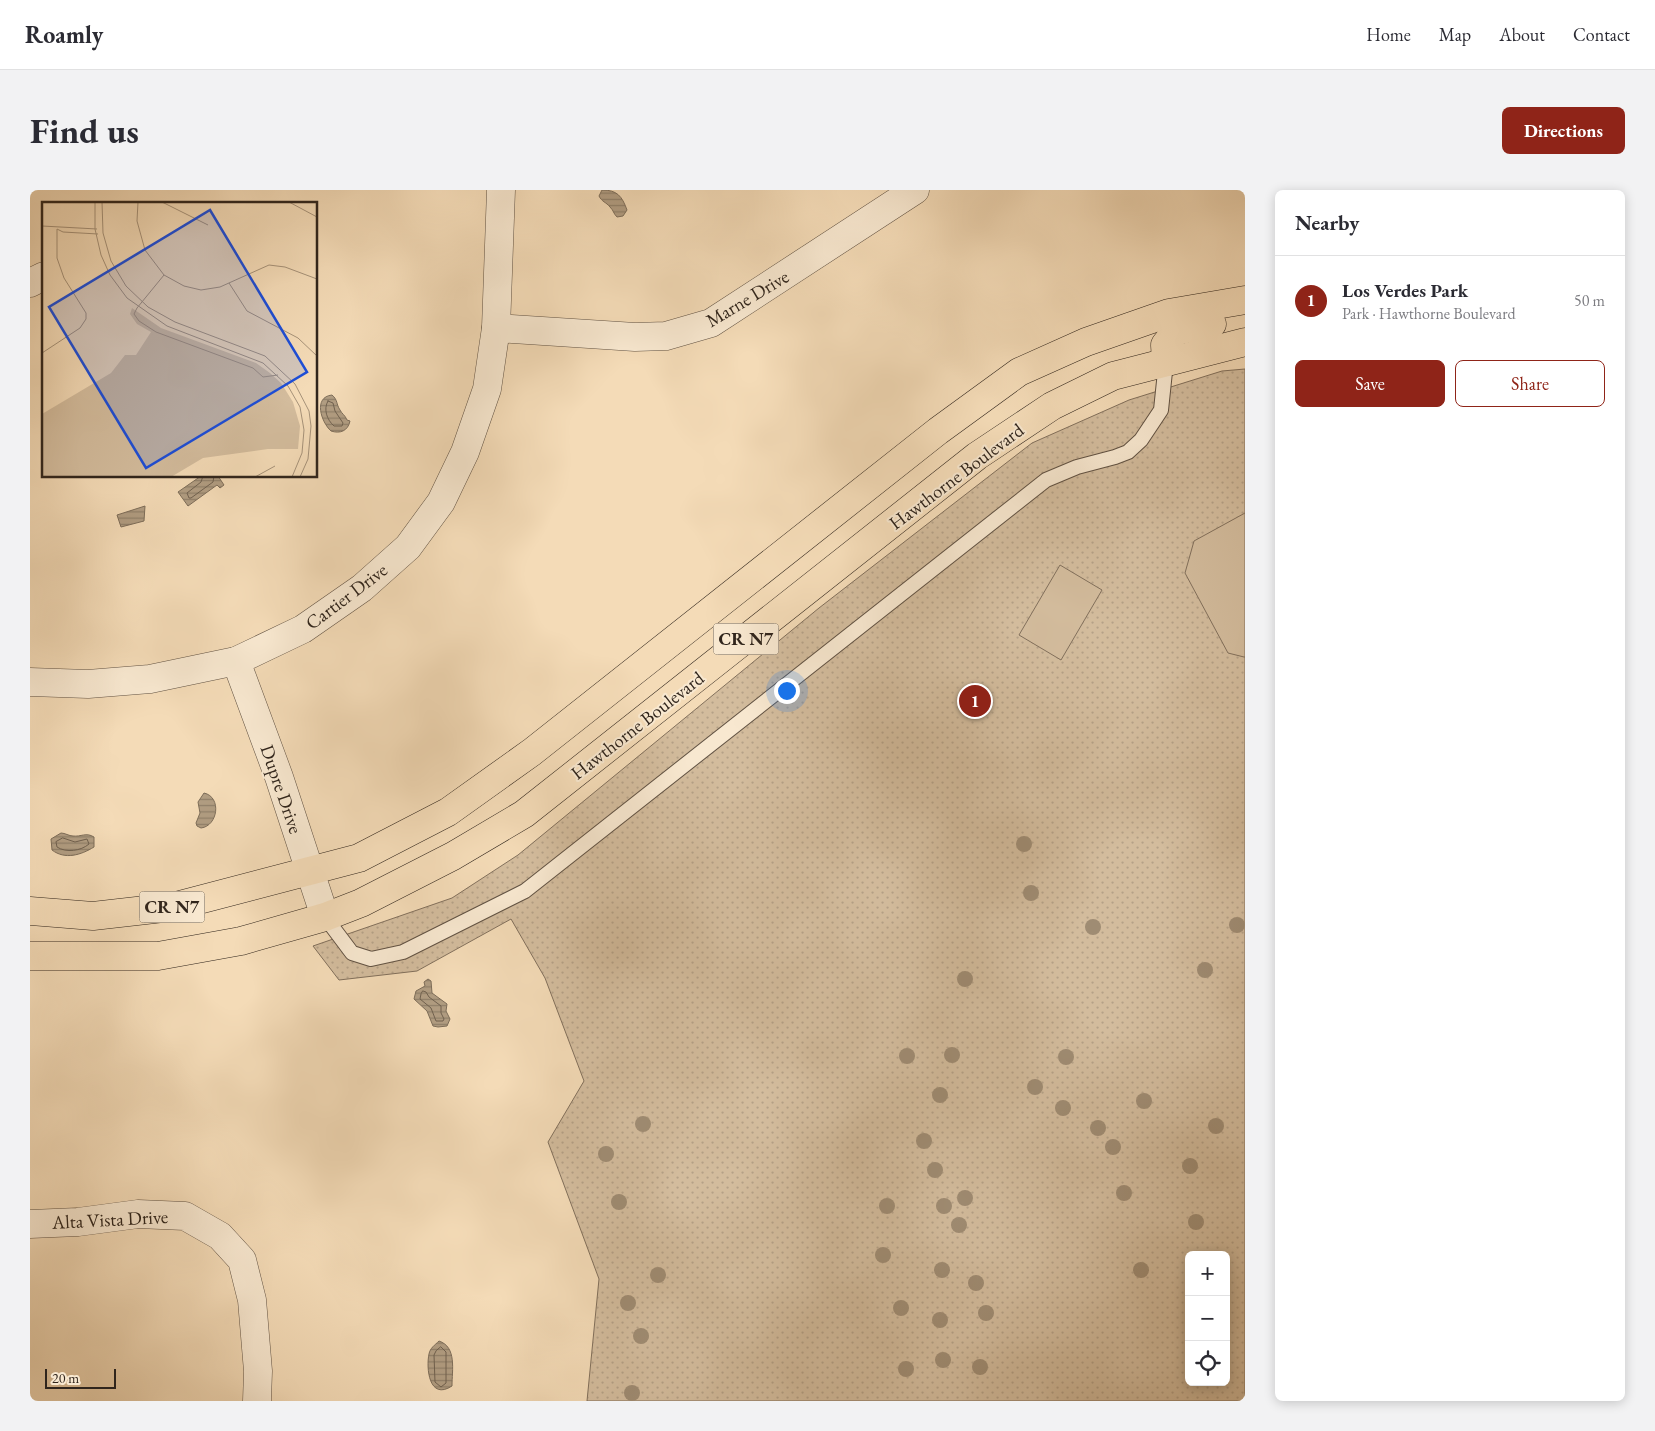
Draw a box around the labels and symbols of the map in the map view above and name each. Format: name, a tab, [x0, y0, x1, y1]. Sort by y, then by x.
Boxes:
inset map	[42, 202, 318, 478]
street label: Marne Drive	[701, 264, 793, 333]
street label: Hawthorne Boulevard	[884, 417, 1029, 535]
street label: Cartier Drive	[300, 557, 392, 635]
road number: CR N7	[714, 624, 778, 654]
street label: Hawthorne Boulevard	[566, 665, 709, 785]
your location	[774, 678, 800, 704]
pin: 1	[959, 682, 991, 720]
street label: Dupre Drive	[255, 741, 308, 837]
road number: CR N7	[140, 892, 204, 922]
street label: Alta Vista Drive	[50, 1204, 169, 1235]
scale bar	[45, 1366, 116, 1389]

